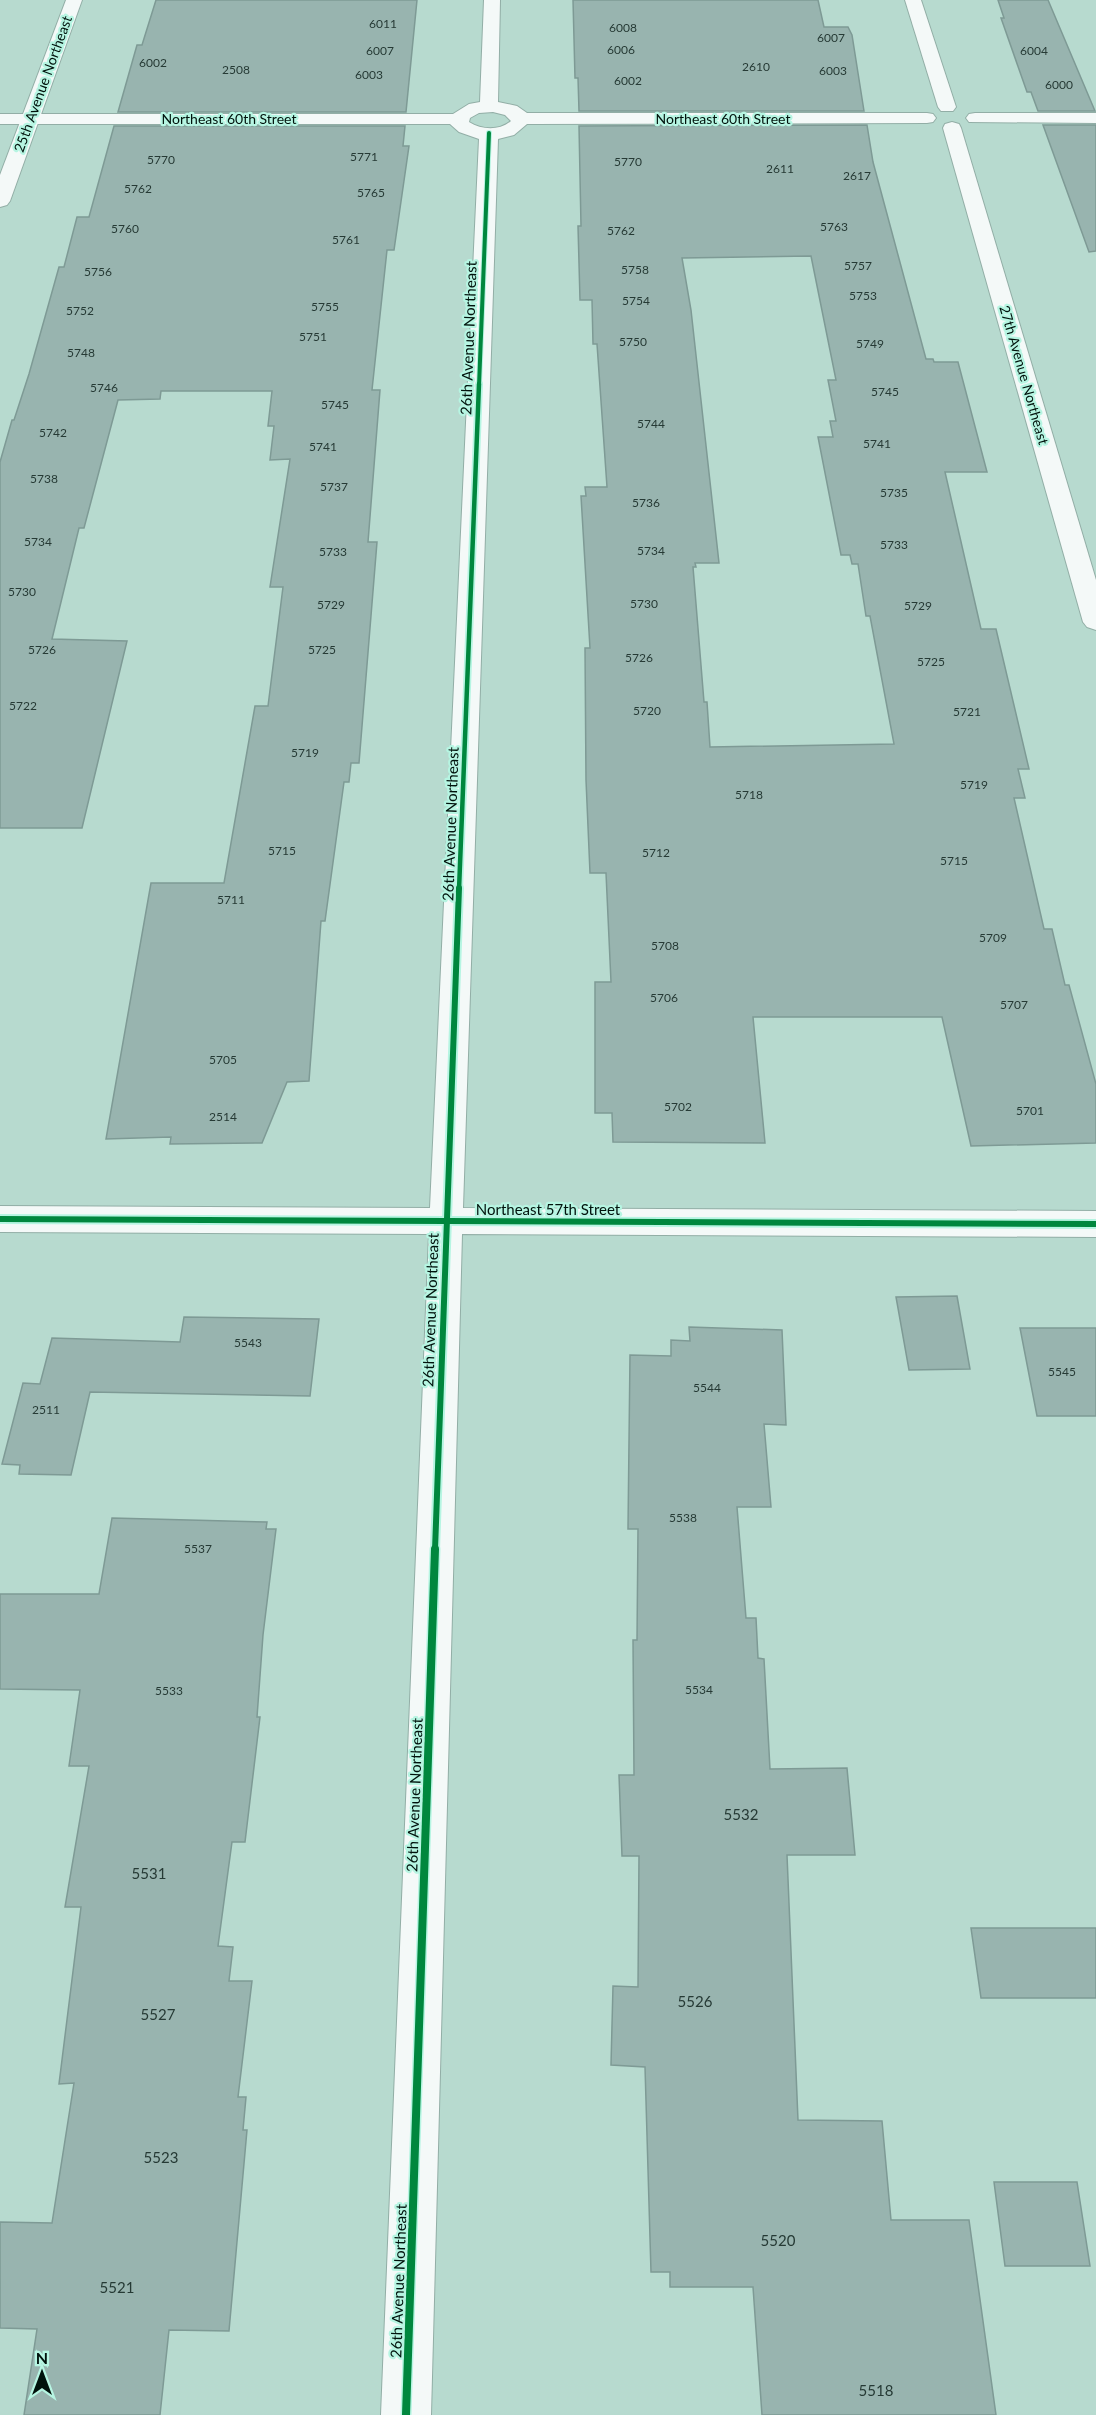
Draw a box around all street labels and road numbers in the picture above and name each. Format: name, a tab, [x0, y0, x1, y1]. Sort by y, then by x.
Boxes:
street label: 25th Avenue Northeast	[10, 13, 75, 154]
street label: Northeast 60th Street	[162, 110, 296, 127]
street label: Northeast 60th Street	[656, 110, 790, 127]
street label: 26th Avenue Northeast	[456, 260, 480, 415]
street label: 27th Avenue Northeast	[996, 303, 1052, 446]
street label: 26th Avenue Northeast	[438, 746, 462, 901]
street label: Northeast 57th Street	[476, 1200, 621, 1218]
street label: 26th Avenue Northeast	[418, 1232, 442, 1387]
street label: 26th Avenue Northeast	[402, 1717, 426, 1872]
street label: 26th Avenue Northeast	[386, 2203, 410, 2358]

